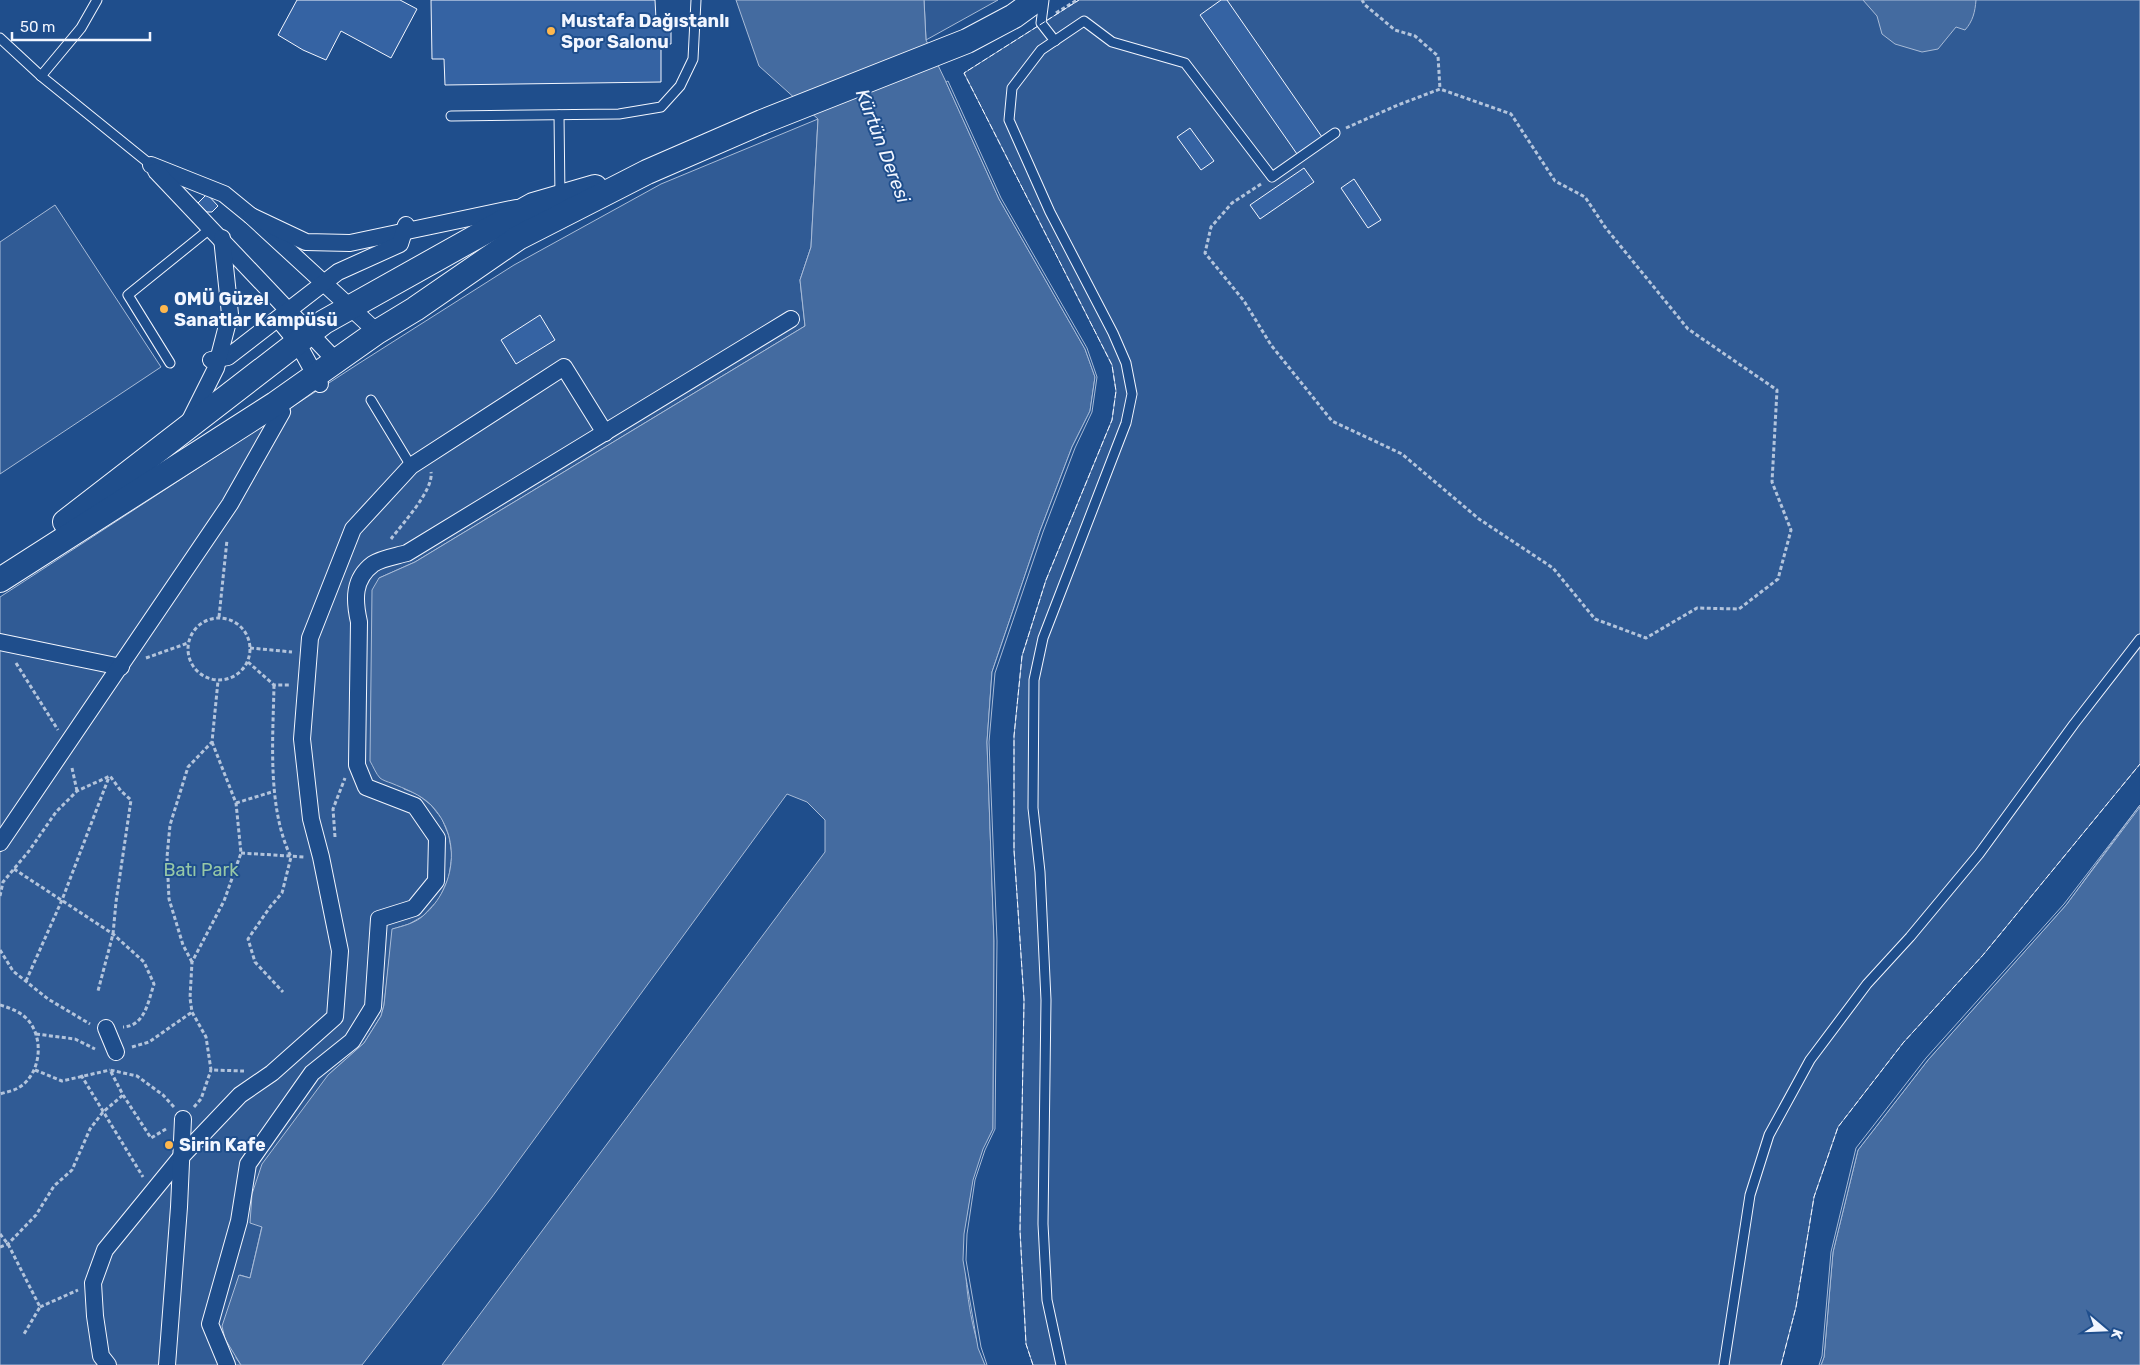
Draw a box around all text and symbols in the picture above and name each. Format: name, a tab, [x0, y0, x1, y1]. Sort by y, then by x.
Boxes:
scale bar	[12, 10, 150, 42]
place label: Mustafa Dağıstanlı Spor Salonu	[561, 10, 729, 53]
text: 50 m	[20, 18, 55, 36]
marker: Mustafa Dağıstanlı Spor Salonu	[545, 25, 557, 37]
water label: Kürtün Deresi	[851, 86, 915, 207]
place label: OMÜ Güzel Sanatlar Kampüsü	[174, 288, 338, 331]
marker: OMÜ Güzel Sanatlar Kampüsü	[158, 303, 170, 315]
park label: Batı Park	[163, 859, 239, 881]
place label: Sirin Kafe	[179, 1134, 266, 1156]
marker: Sirin Kafe	[163, 1139, 175, 1151]
north arrow	[2080, 1305, 2130, 1355]
text: K	[2107, 1327, 2126, 1342]

